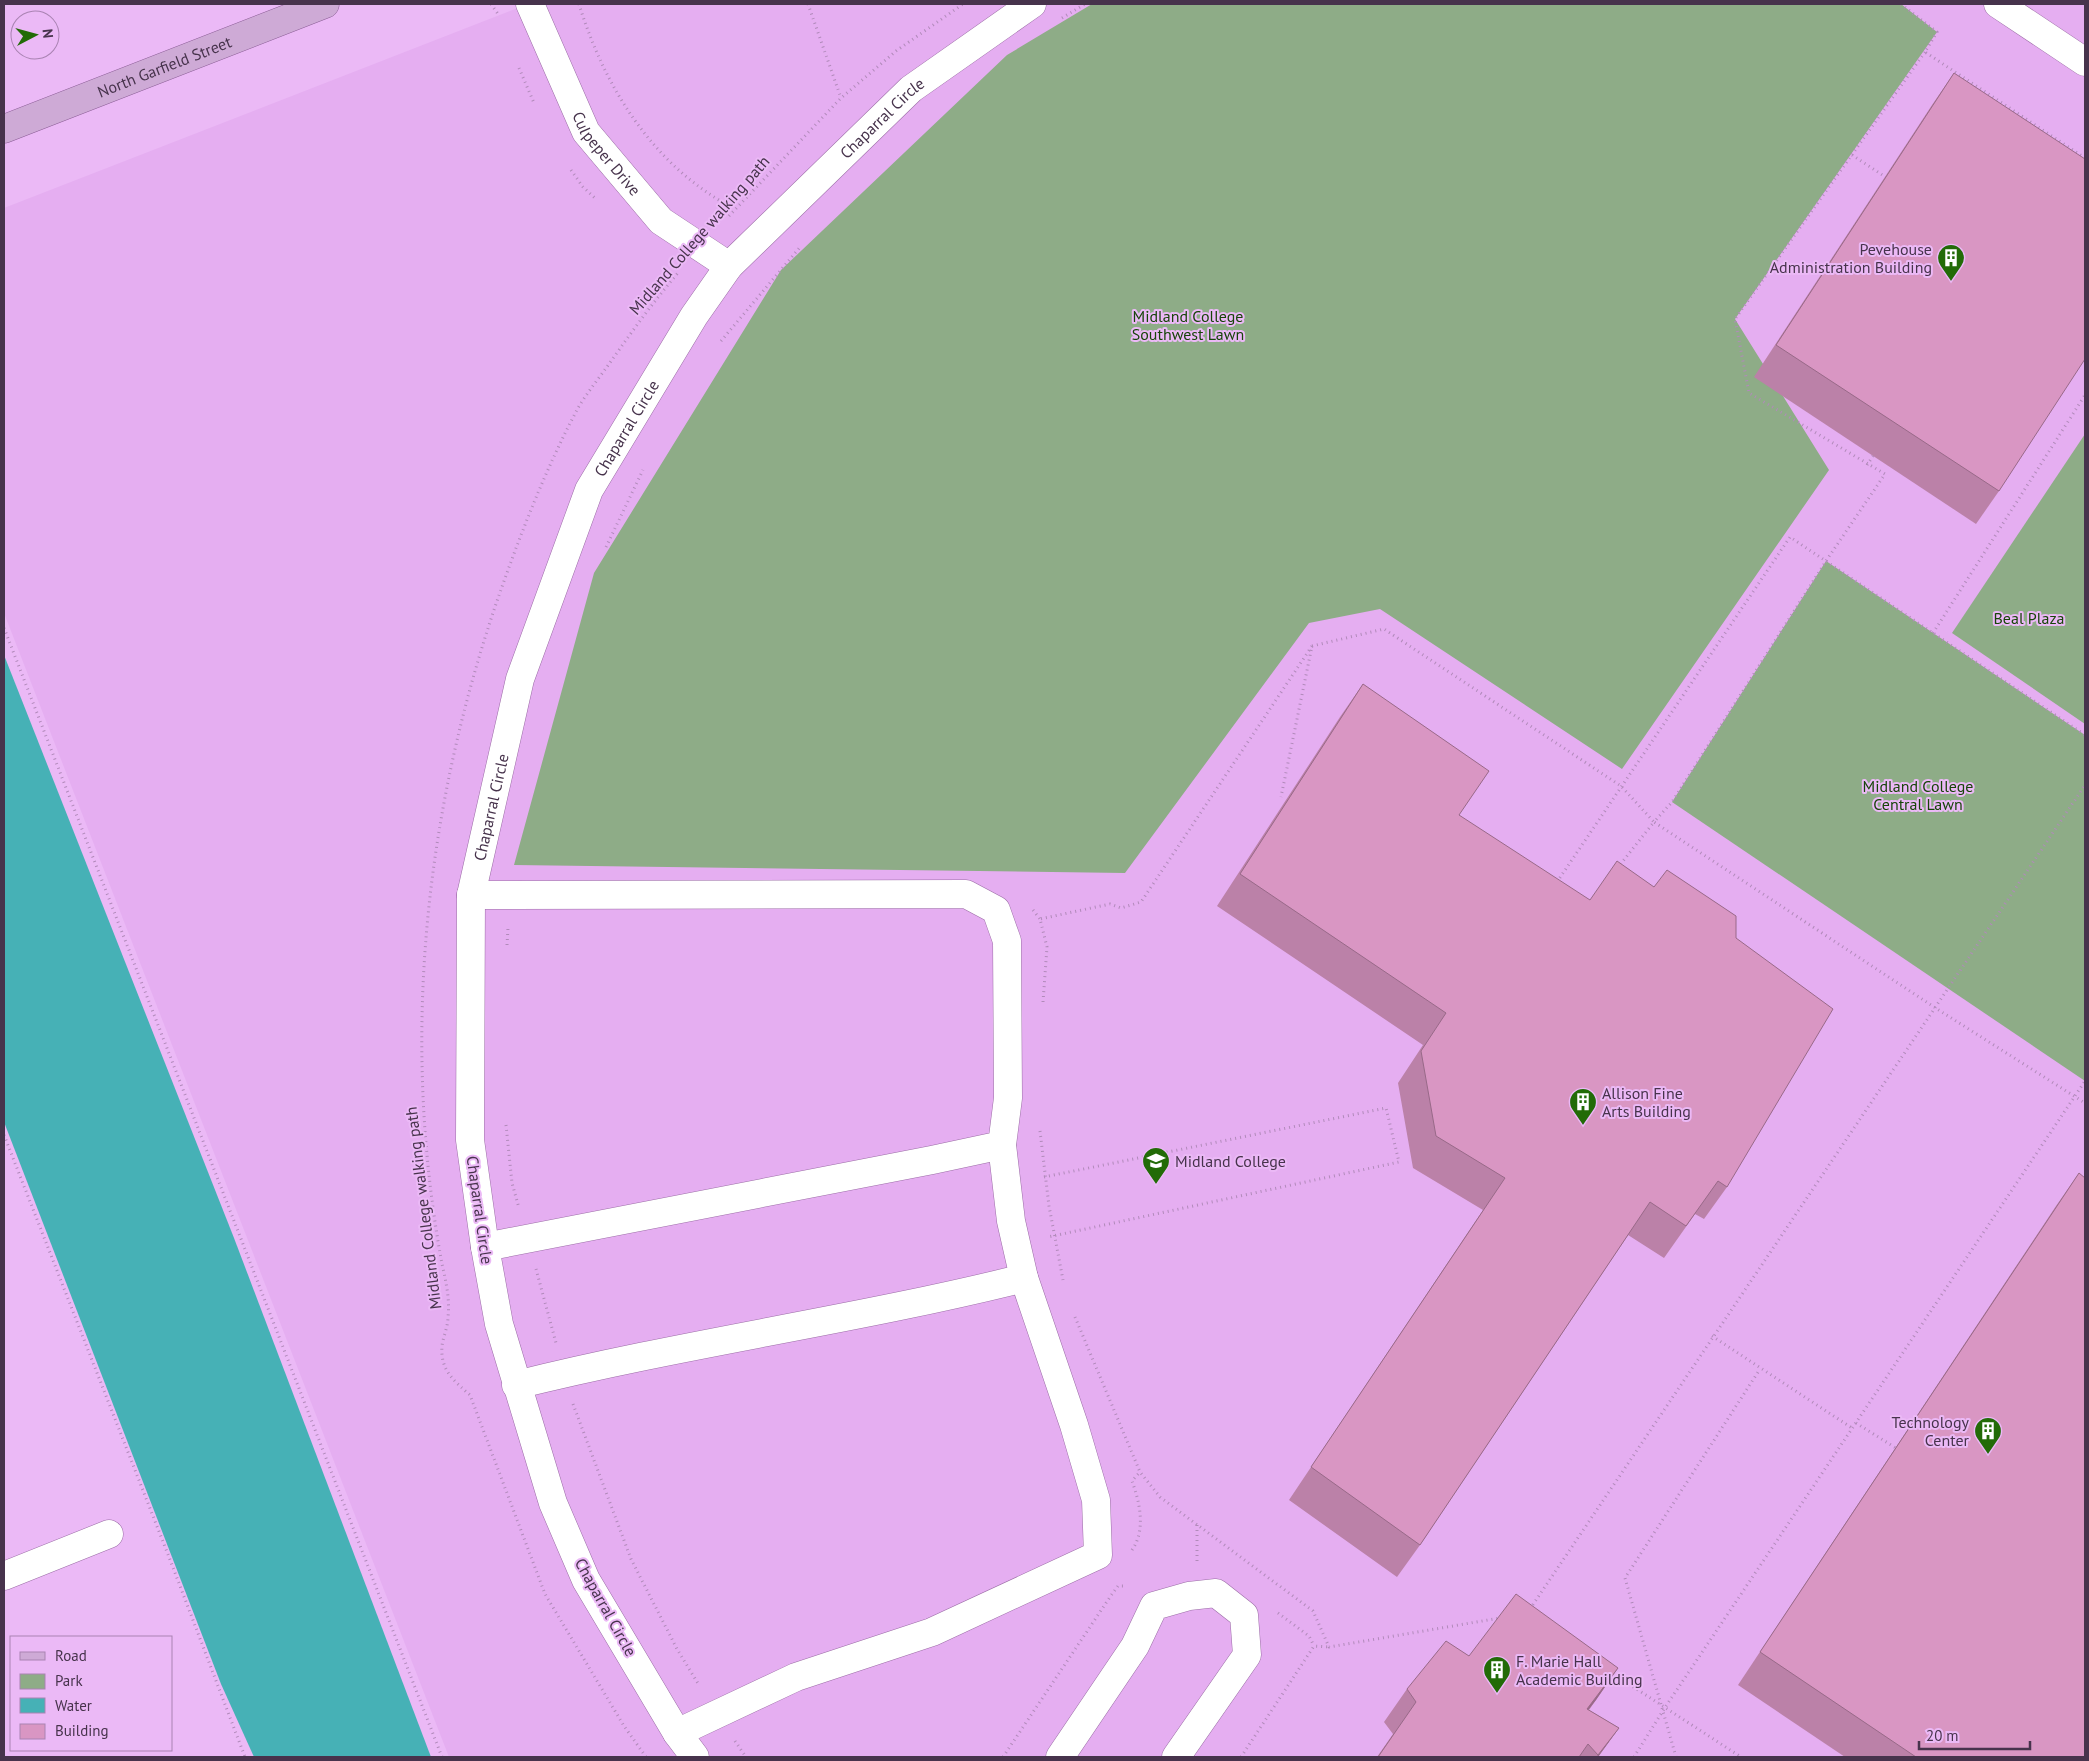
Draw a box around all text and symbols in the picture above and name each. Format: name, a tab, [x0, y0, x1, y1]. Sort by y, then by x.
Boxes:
north arrow	[10, 10, 60, 60]
text: N	[38, 28, 57, 39]
street label: North Garfield Street	[94, 31, 235, 102]
street label: Chaparral Circle	[836, 73, 928, 163]
street label: Culpeper Drive	[568, 108, 645, 200]
street label: Midland College walking path	[625, 151, 773, 319]
place label: Pevehouse Administration Building	[1770, 239, 1932, 277]
building icon: Pevehouse Administration Building	[1936, 243, 1966, 282]
park label: Midland College Southwest Lawn	[1132, 306, 1244, 344]
street label: Chaparral Circle	[590, 376, 663, 480]
park label: Beal Plaza	[1994, 608, 2065, 628]
street label: Chaparral Circle	[469, 752, 513, 863]
park label: Midland College Central Lawn	[1863, 776, 1973, 814]
place label: Allison Fine Arts Building	[1602, 1083, 1691, 1121]
building icon: Allison Fine Arts Building	[1568, 1087, 1598, 1126]
street label: Midland College walking path	[401, 1106, 445, 1310]
school or university icon: Midland College	[1141, 1146, 1171, 1185]
place label: Midland College	[1175, 1151, 1286, 1171]
street label: Chaparral Circle	[463, 1155, 497, 1265]
place label: Technology Center	[1892, 1412, 1970, 1450]
building icon: Technology Center	[1973, 1416, 2003, 1455]
street label: Chaparral Circle	[571, 1554, 641, 1660]
legend	[10, 1636, 172, 1751]
text: Road	[55, 1646, 87, 1665]
place label: F. Marie Hall Academic Building	[1516, 1651, 1643, 1689]
building icon: F. Marie Hall Academic Building	[1482, 1655, 1512, 1694]
text: Park	[55, 1671, 83, 1690]
text: Water	[55, 1696, 92, 1715]
scale bar	[1919, 1718, 2030, 1750]
text: Building	[55, 1721, 109, 1740]
text: 20 m	[1926, 1726, 1959, 1745]

